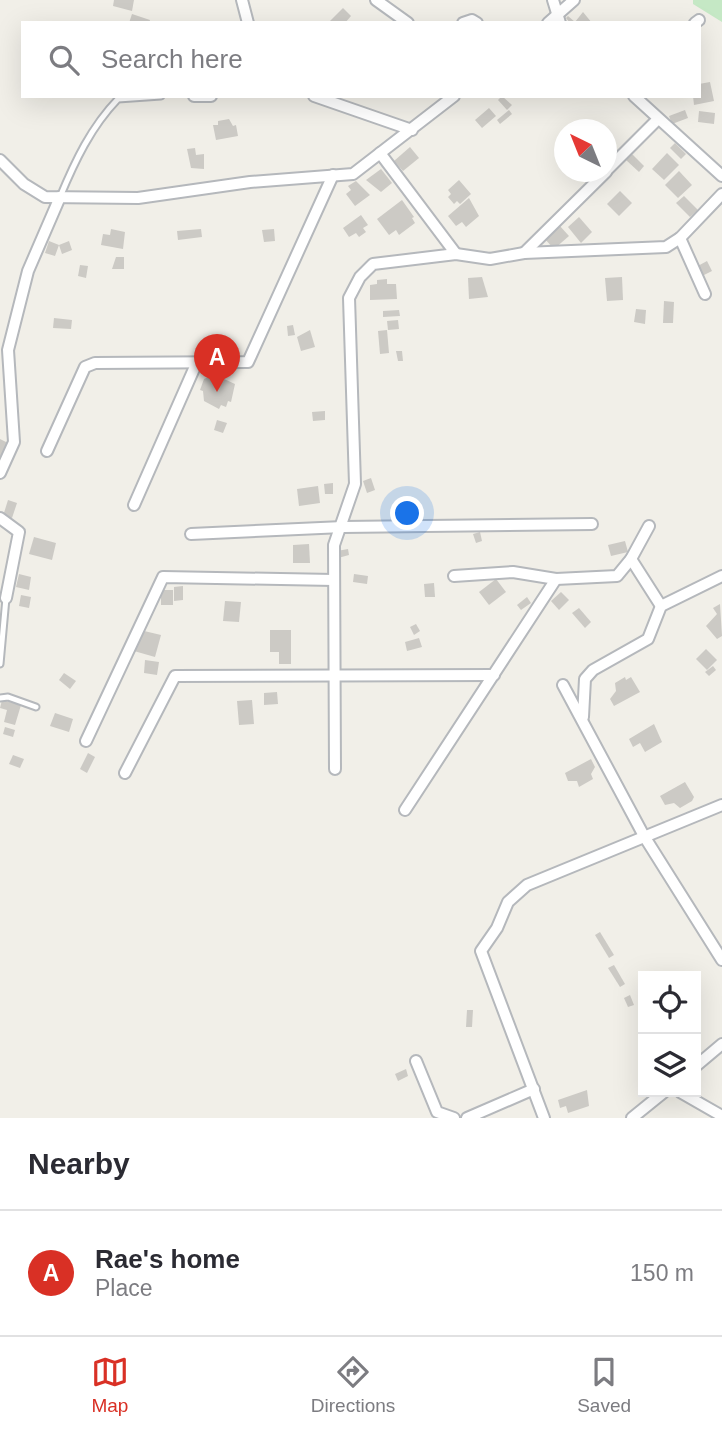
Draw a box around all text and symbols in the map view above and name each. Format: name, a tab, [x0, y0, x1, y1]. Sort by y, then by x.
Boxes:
search box	[21, 21, 701, 98]
icon: search	[45, 41, 83, 79]
text: Search here	[101, 44, 243, 74]
north arrow	[554, 119, 617, 182]
pin: A	[194, 334, 240, 392]
your location	[390, 496, 424, 530]
map controls	[638, 971, 701, 1097]
button: locate	[638, 971, 701, 1034]
button: layers	[638, 1034, 701, 1097]
text: Nearby	[28, 1147, 130, 1180]
text: Rae's home	[95, 1244, 240, 1274]
text: A	[43, 1260, 59, 1286]
text: 150 m	[630, 1260, 694, 1286]
text: Place	[95, 1275, 153, 1301]
tab: Map	[91, 1353, 129, 1417]
tab: Directions	[311, 1353, 395, 1417]
tab: Saved	[577, 1353, 631, 1417]

